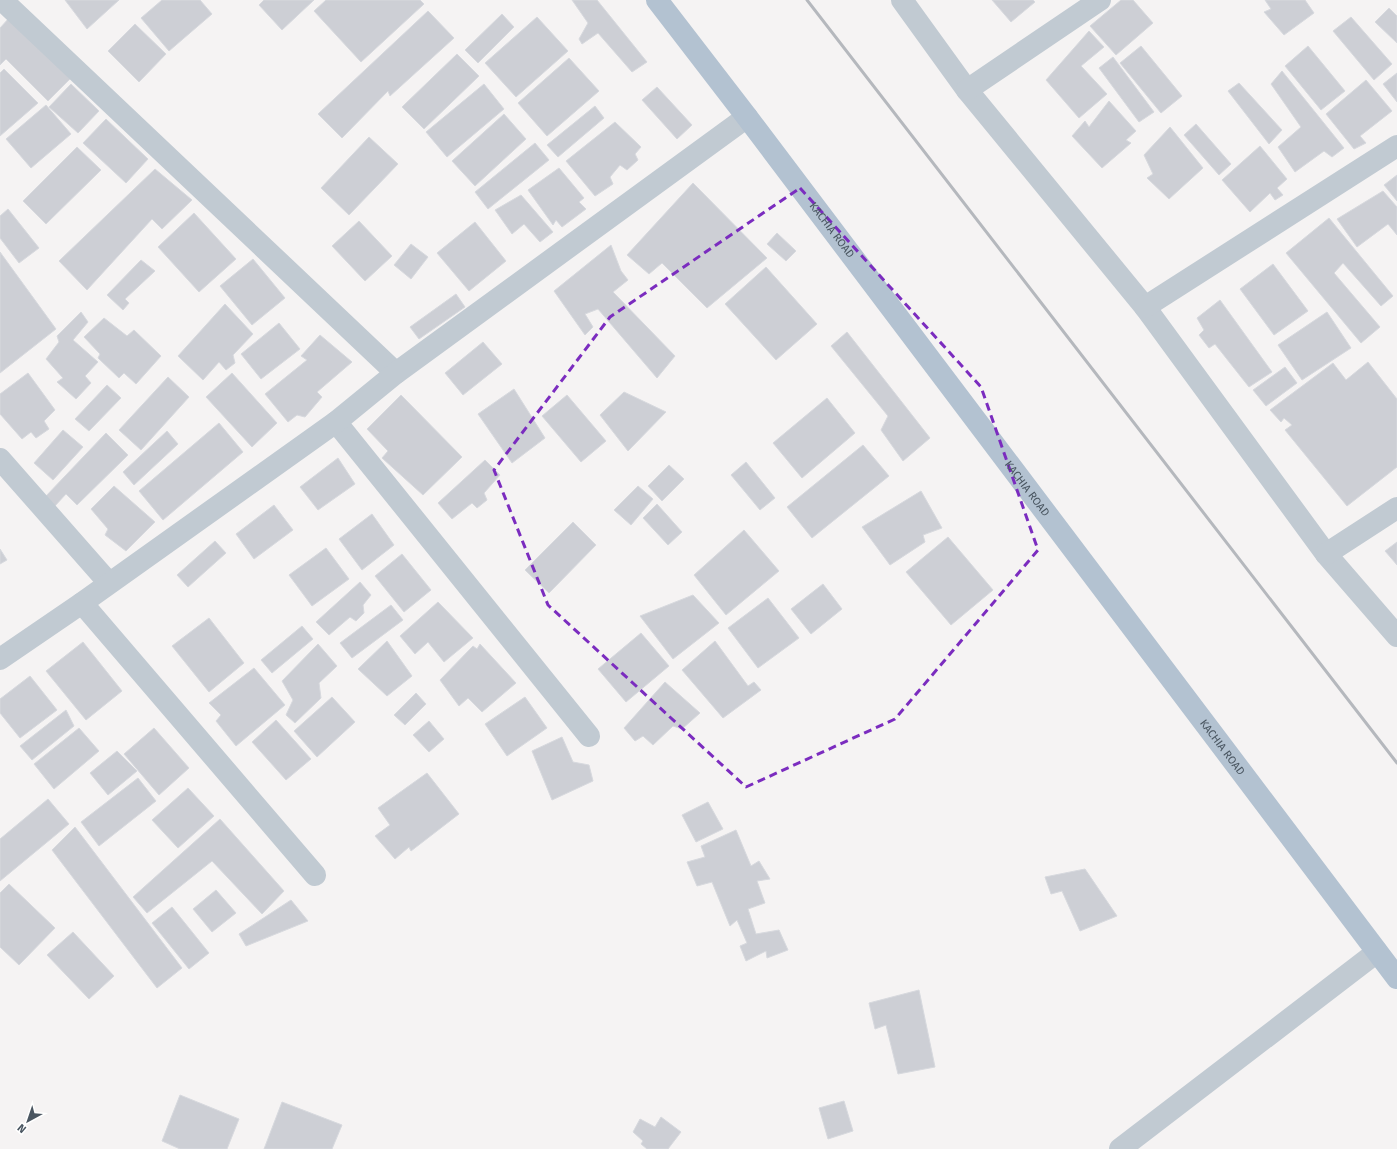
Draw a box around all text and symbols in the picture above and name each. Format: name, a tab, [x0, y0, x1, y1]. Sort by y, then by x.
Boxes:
street label: KACHIA ROAD	[807, 200, 857, 261]
street label: KACHIA ROAD	[1002, 458, 1052, 519]
street label: KACHIA ROAD	[1197, 717, 1247, 778]
north arrow	[8, 1101, 48, 1141]
text: N	[15, 1121, 29, 1136]

